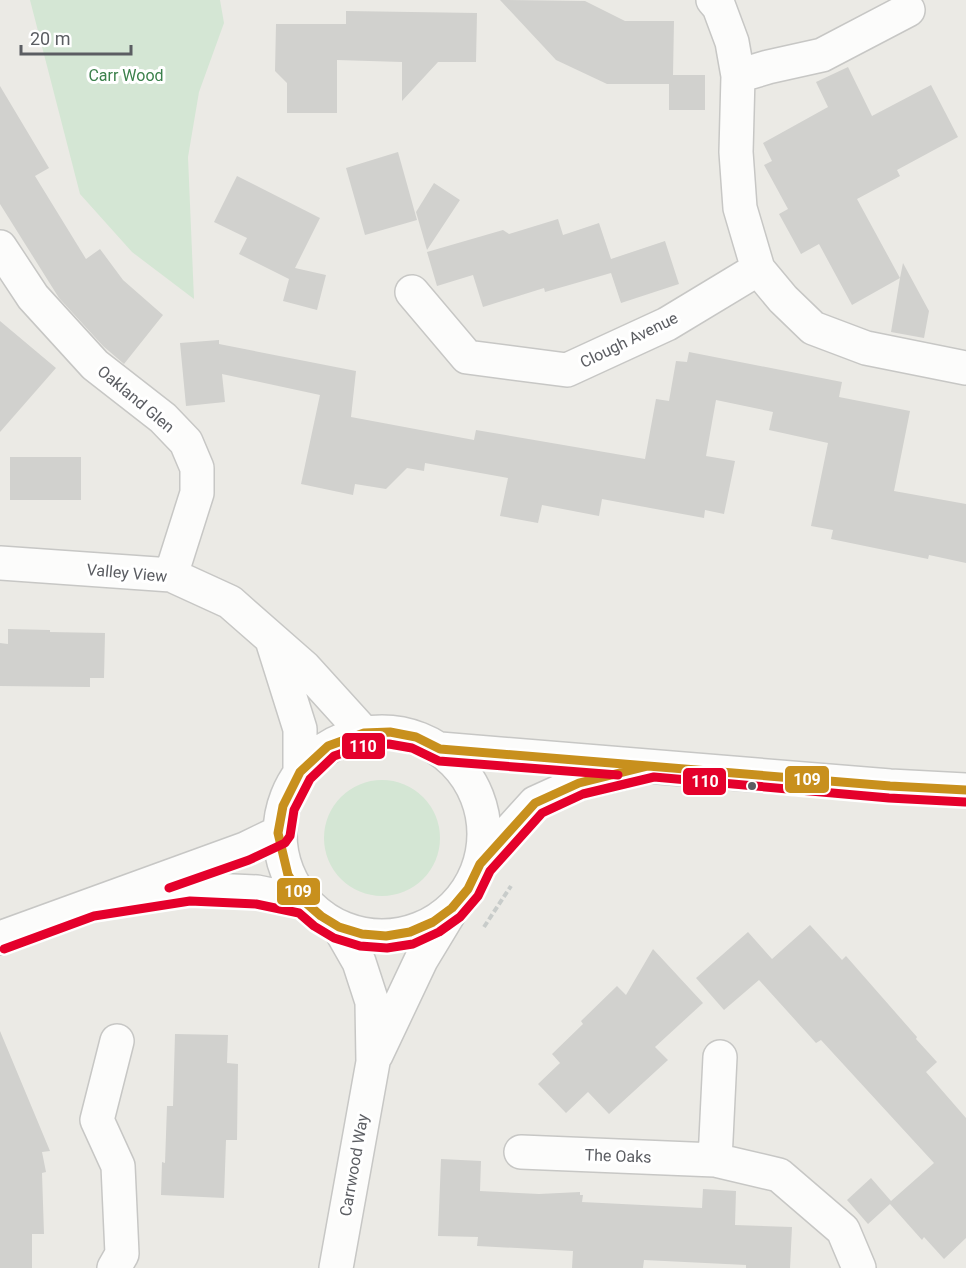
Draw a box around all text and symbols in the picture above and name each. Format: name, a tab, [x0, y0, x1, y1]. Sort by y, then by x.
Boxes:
scale bar	[21, 18, 130, 56]
text: 20 m	[30, 28, 70, 49]
park label: Carr Wood	[88, 66, 164, 85]
street label: Clough Avenue	[577, 308, 681, 372]
street label: Oakland Glen	[94, 361, 178, 437]
street label: Valley View	[86, 560, 168, 586]
line badge: 110	[341, 732, 386, 760]
text: 110	[349, 737, 377, 756]
line badge: 109	[784, 765, 830, 794]
line badge: 110	[682, 767, 727, 796]
text: 109	[793, 770, 821, 789]
text: 110	[691, 772, 719, 791]
unlabelled marker	[746, 780, 758, 792]
line badge: 109	[276, 877, 321, 906]
text: 109	[284, 882, 312, 901]
street label: Carrwood Way	[336, 1112, 372, 1218]
street label: The Oaks	[584, 1145, 652, 1167]

